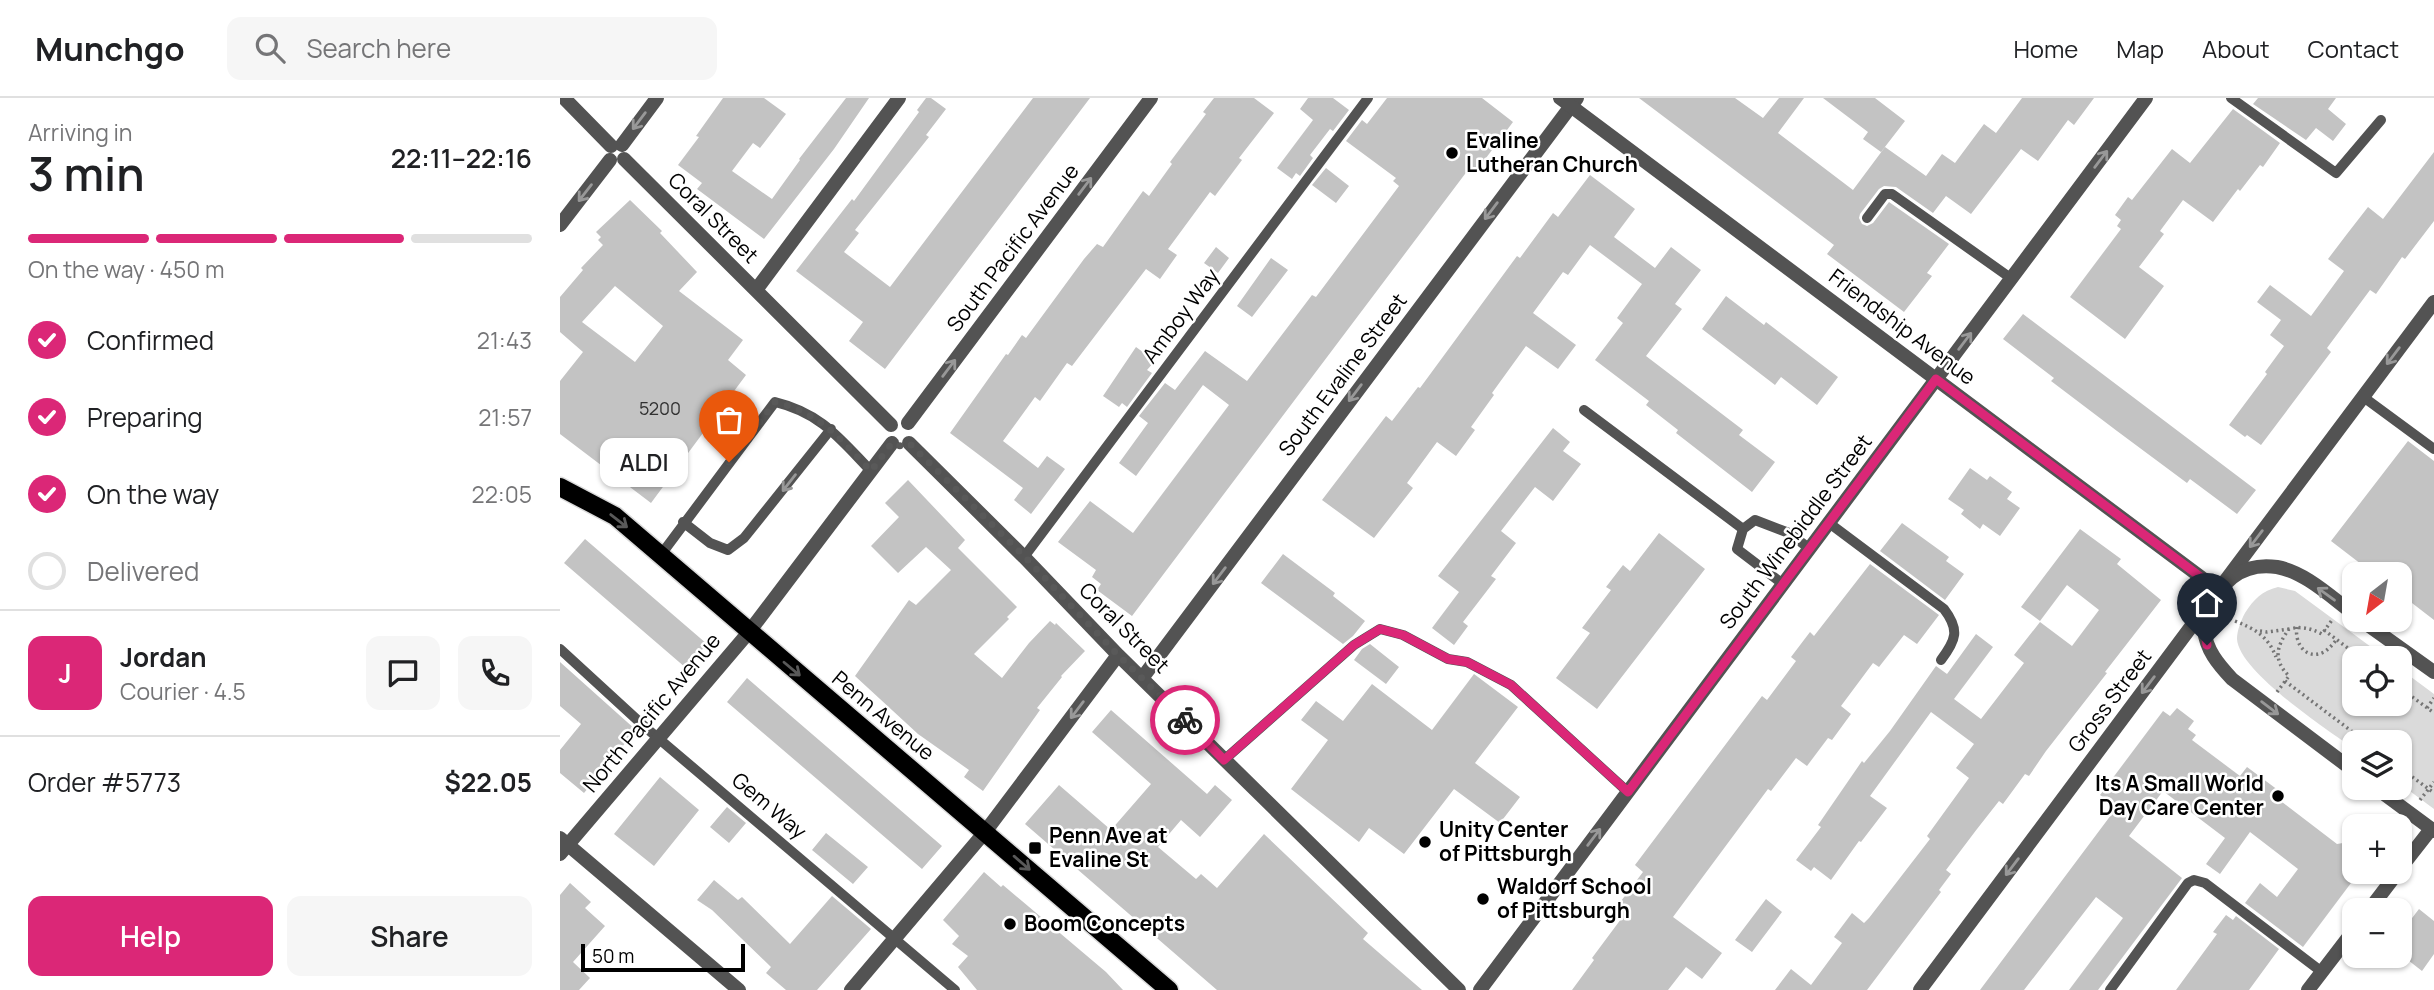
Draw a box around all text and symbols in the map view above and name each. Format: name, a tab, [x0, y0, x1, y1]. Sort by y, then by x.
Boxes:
search box	[227, 17, 717, 80]
text: Munchgo	[35, 26, 185, 71]
icon: search	[251, 29, 289, 67]
text: Search here	[307, 30, 451, 66]
text: Home	[2013, 32, 2078, 65]
text: Map	[2116, 32, 2164, 65]
text: About	[2202, 32, 2270, 65]
text: Contact	[2308, 32, 2399, 65]
one-way arrow	[632, 112, 647, 130]
text: Arriving in	[28, 116, 133, 148]
place label: Evaline Lutheran Church	[1466, 126, 1638, 178]
text: 22:11–22:16	[391, 140, 532, 176]
text: 3 min	[28, 142, 145, 205]
marker: Evaline Lutheran Church	[1444, 145, 1460, 161]
one-way arrow	[2094, 150, 2108, 169]
street label: South Pacific Avenue	[940, 158, 1085, 337]
street label: Coral Street	[662, 166, 765, 269]
one-way arrow	[1077, 177, 1092, 196]
one-way arrow	[578, 183, 593, 201]
one-way arrow	[1484, 201, 1499, 220]
text: On the way · 450 m	[28, 253, 224, 285]
street label: Amboy Way	[1135, 262, 1225, 368]
street label: Friendship Avenue	[1824, 262, 1982, 391]
street label: South Evaline Street	[1272, 287, 1413, 461]
icon: check	[28, 321, 66, 359]
text: Confirmed	[87, 322, 214, 358]
text: 21:43	[477, 324, 532, 356]
one-way arrow	[1957, 332, 1972, 350]
one-way arrow	[2385, 347, 2400, 365]
one-way arrow	[941, 360, 956, 378]
one-way arrow	[1348, 384, 1363, 403]
pin	[699, 390, 759, 462]
house number: 5200	[639, 396, 681, 420]
icon: check	[28, 398, 66, 436]
text: Preparing	[87, 399, 203, 435]
text: 21:57	[478, 401, 532, 433]
icon: bag	[710, 401, 748, 439]
street label: South Winebiddle Street	[1713, 428, 1878, 634]
callout: ALDI	[600, 438, 687, 486]
text: ALDI	[619, 446, 669, 478]
one-way arrow	[781, 473, 796, 492]
icon: check	[28, 475, 66, 513]
text: On the way	[87, 476, 219, 512]
text: 22:05	[472, 478, 532, 510]
one-way arrow	[610, 513, 628, 528]
one-way arrow	[2249, 529, 2264, 547]
text: Delivered	[87, 553, 199, 589]
north arrow	[2342, 562, 2412, 632]
map controls	[2342, 562, 2412, 968]
one-way arrow	[1212, 566, 1226, 585]
pin	[2177, 573, 2237, 645]
street label: Coral Street	[1073, 576, 1176, 679]
icon: home	[2188, 584, 2226, 622]
one-way arrow	[2317, 587, 2336, 601]
street label: North Pacific Avenue	[576, 627, 726, 798]
button: chat	[366, 636, 440, 710]
button: phone	[458, 636, 532, 710]
text: Jordan	[120, 639, 206, 675]
street label: Gross Street	[2061, 643, 2157, 758]
button: locate	[2342, 646, 2412, 716]
text: J	[58, 655, 72, 691]
one-way arrow	[783, 661, 801, 677]
street label: Penn Avenue	[827, 664, 941, 766]
text: Courier · 4.5	[120, 675, 246, 707]
one-way arrow	[2141, 675, 2156, 694]
courier	[1150, 685, 1220, 755]
one-way arrow	[1070, 700, 1085, 718]
one-way arrow	[2261, 700, 2279, 715]
icon: bike	[1166, 701, 1204, 739]
button: layers	[2342, 730, 2412, 800]
text: Order #5773	[28, 764, 181, 800]
text: $22.05	[444, 764, 532, 800]
street label: Gem Way	[726, 766, 813, 845]
place label: Its A Small World Day Care Center	[2095, 769, 2264, 821]
marker: Its A Small World Day Care Center	[2270, 788, 2286, 804]
button: +	[2342, 814, 2412, 884]
place label: Unity Center of Pittsburgh	[1439, 815, 1572, 867]
place label: Penn Ave at Evaline St	[1049, 821, 1168, 873]
one-way arrow	[1587, 829, 1602, 847]
marker: Unity Center of Pittsburgh	[1417, 834, 1433, 850]
marker: Penn Ave at Evaline St	[1027, 840, 1043, 856]
one-way arrow	[1012, 855, 1030, 871]
one-way arrow	[2005, 857, 2019, 876]
place label: Waldorf School of Pittsburgh	[1497, 872, 1652, 924]
marker: Waldorf School of Pittsburgh	[1475, 891, 1491, 907]
button: Help	[28, 896, 273, 976]
button: Share	[287, 896, 532, 976]
button: −	[2342, 898, 2412, 968]
place label: Boom Concepts	[1024, 909, 1185, 937]
marker: Boom Concepts	[1002, 916, 1018, 932]
scale bar	[581, 941, 746, 973]
text: 50 m	[592, 943, 634, 969]

